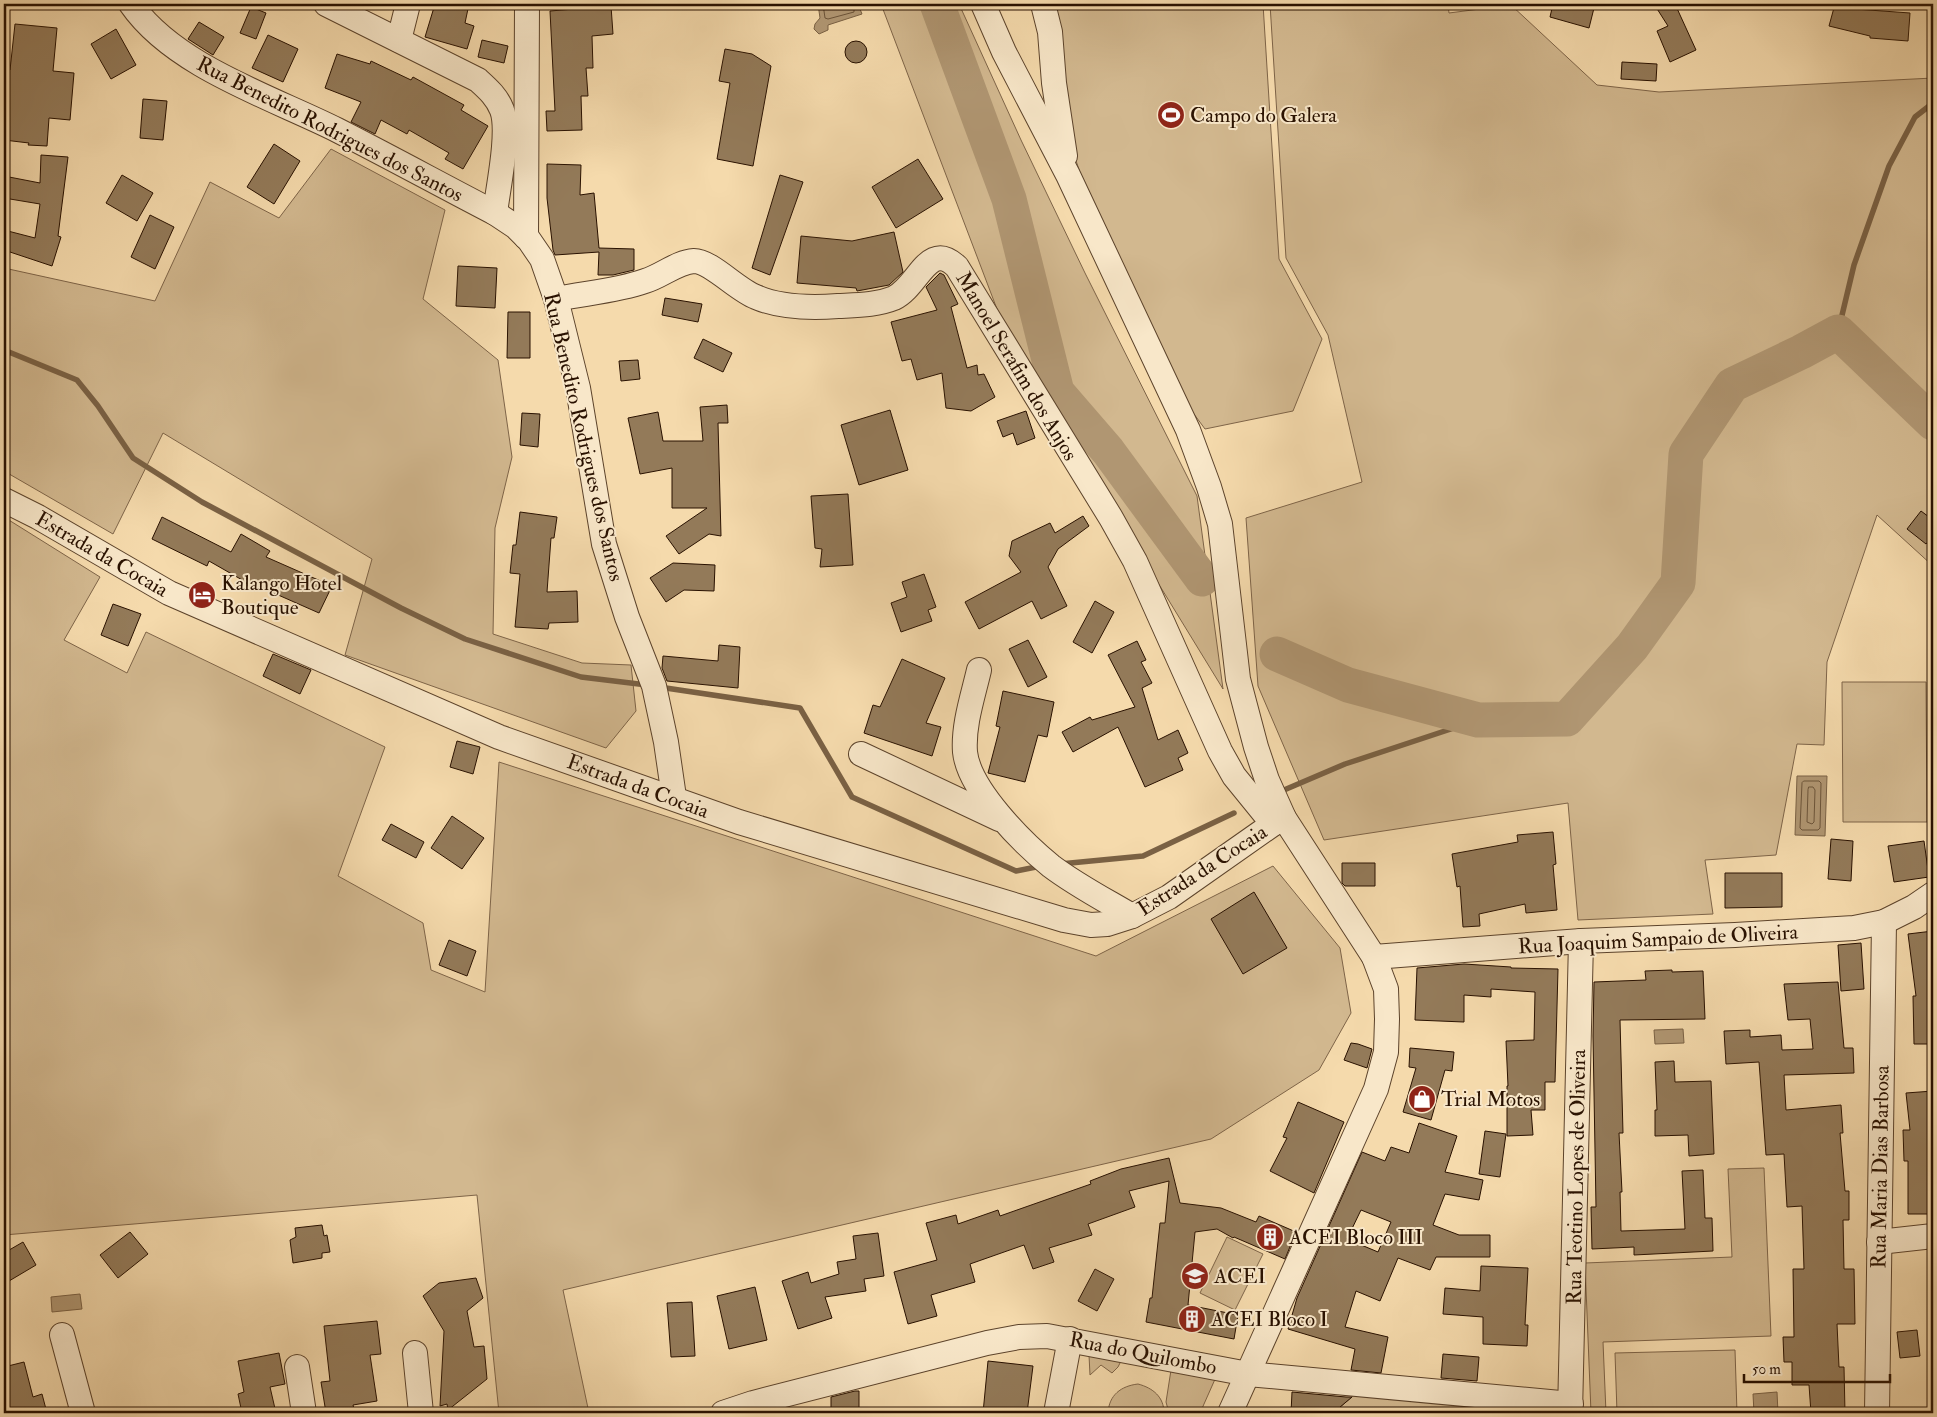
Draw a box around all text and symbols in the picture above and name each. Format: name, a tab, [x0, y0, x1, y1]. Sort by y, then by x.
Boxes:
street label: Rua Benedito Rodrigues dos Santos	[192, 50, 468, 209]
sports icon: Campo do Galera	[1156, 100, 1186, 130]
place label: Campo do Galera	[1190, 102, 1337, 129]
street label: Manoel Serafim dos Anjos	[949, 267, 1084, 466]
street label: Rua Benedito Rodrigues dos Santos	[537, 290, 630, 584]
street label: Estrada da Cocaia	[30, 505, 173, 604]
place label: Kalango Hotel Boutique	[221, 570, 343, 621]
hotel icon: Kalango Hotel Boutique	[187, 580, 217, 610]
street label: Estrada da Cocaia	[563, 748, 713, 825]
street label: Estrada da Cocaia	[1132, 818, 1272, 922]
street label: Rua Joaquim Sampaio de Oliveira	[1517, 919, 1799, 960]
street label: Rua Teotino Lopes de Oliveira	[1561, 1049, 1592, 1305]
street label: Rua Maria Dias Barbosa	[1865, 1065, 1896, 1269]
shop icon: Trial Motos	[1407, 1084, 1437, 1114]
place label: Trial Motos	[1441, 1086, 1540, 1113]
building icon: ACEI Bloco III	[1255, 1222, 1285, 1252]
place label: ACEI Bloco III	[1288, 1224, 1423, 1251]
school or university icon: ACEI	[1180, 1261, 1210, 1291]
place label: ACEI	[1213, 1263, 1266, 1290]
building icon: ACEI Bloco I	[1177, 1304, 1207, 1334]
place label: ACEI Bloco I	[1210, 1306, 1328, 1333]
street label: Rua do Quilombo	[1067, 1326, 1219, 1381]
scale bar	[1744, 1352, 1891, 1384]
text: 50 m	[1752, 1360, 1781, 1379]

